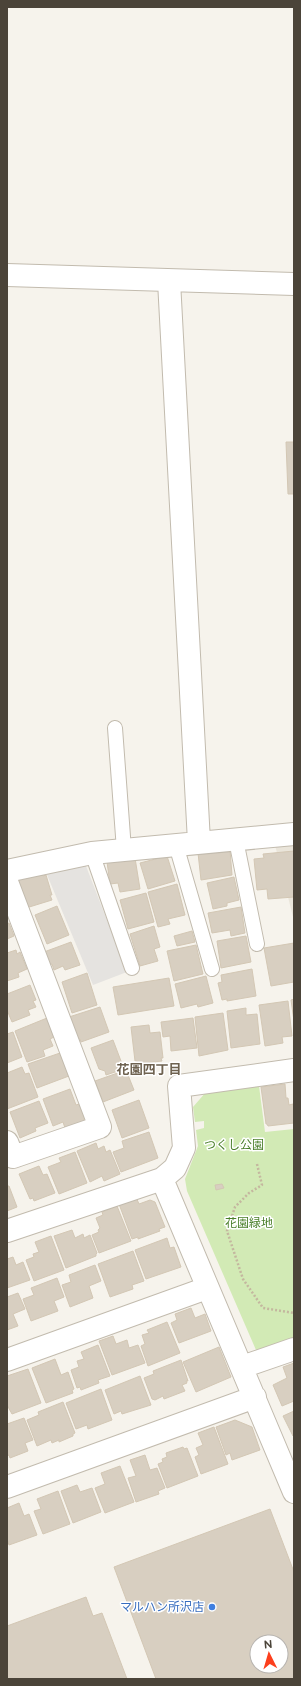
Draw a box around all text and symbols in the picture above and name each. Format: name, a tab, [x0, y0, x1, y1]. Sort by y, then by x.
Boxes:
district label: 花園四丁目	[116, 1062, 182, 1077]
park label: つくし公園	[204, 1138, 264, 1152]
park label: 花園緑地	[225, 1216, 273, 1230]
place label: マルハン所沢店	[120, 1600, 204, 1614]
marker: マルハン所沢店	[207, 1602, 217, 1612]
north arrow	[249, 1634, 289, 1674]
text: N	[263, 1638, 273, 1651]

